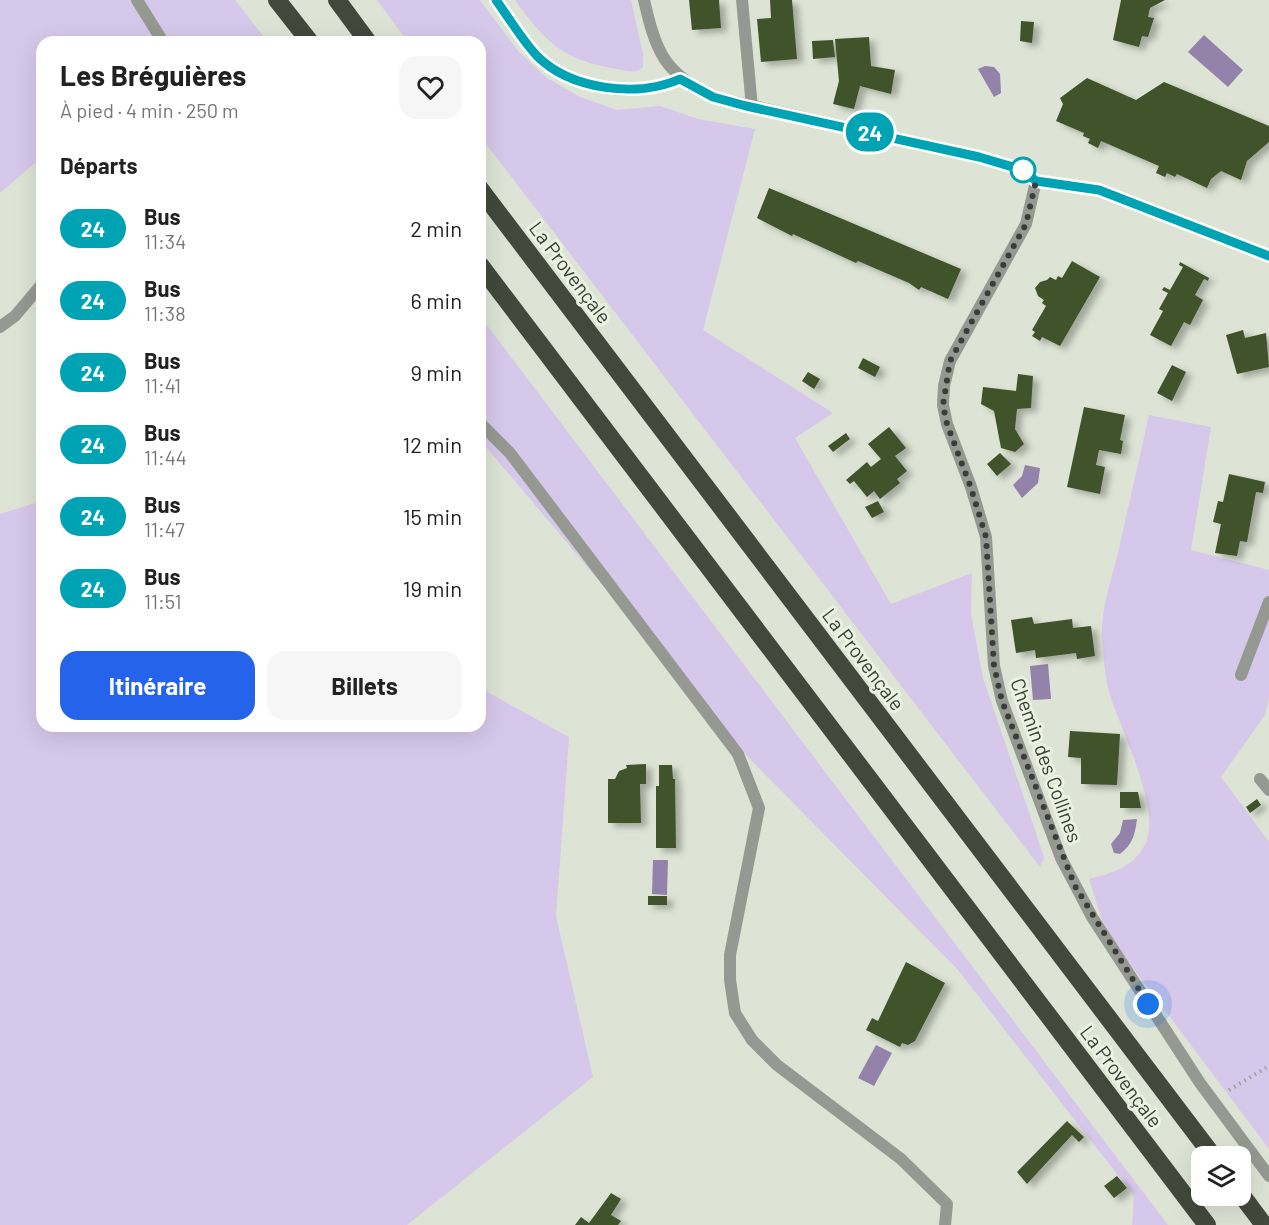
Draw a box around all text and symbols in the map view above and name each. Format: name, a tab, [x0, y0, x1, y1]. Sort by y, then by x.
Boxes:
button: heart	[399, 56, 462, 119]
text: Les Bréguières	[60, 58, 246, 92]
text: À pied · 4 min · 250 m	[60, 98, 239, 122]
line badge: 24	[843, 112, 897, 152]
text: 24	[858, 120, 882, 145]
text: Départs	[60, 152, 138, 178]
unlabelled marker	[1010, 157, 1036, 183]
text: Bus	[144, 203, 181, 229]
text: 2 min	[410, 215, 462, 241]
text: 24	[81, 216, 105, 241]
street label: La Provençale	[525, 216, 617, 328]
text: 11:34	[144, 229, 186, 253]
text: Bus	[144, 275, 181, 301]
text: 6 min	[411, 287, 462, 313]
text: 24	[81, 288, 105, 313]
text: 11:38	[144, 301, 186, 325]
text: Bus	[144, 347, 181, 373]
text: 9 min	[410, 359, 462, 385]
text: 24	[81, 360, 105, 385]
text: 11:41	[144, 373, 181, 397]
text: Bus	[144, 419, 181, 445]
text: 12 min	[402, 431, 462, 457]
text: 24	[81, 432, 105, 457]
text: 11:44	[144, 445, 187, 469]
text: Bus	[144, 491, 181, 517]
text: 15 min	[403, 503, 462, 529]
text: 24	[81, 504, 105, 529]
text: 11:47	[144, 517, 185, 541]
text: Bus	[144, 563, 181, 589]
text: 19 min	[403, 575, 462, 601]
text: 24	[81, 576, 105, 601]
text: 11:51	[144, 589, 182, 613]
street label: La Provençale	[818, 603, 910, 715]
button: Itinéraire	[60, 651, 255, 720]
button: Billets	[267, 651, 462, 720]
street label: Chemin des Collines	[1006, 675, 1088, 845]
your location	[1133, 989, 1163, 1019]
street label: La Provençale	[1076, 1020, 1168, 1132]
map controls	[1191, 1146, 1251, 1206]
button: layers	[1191, 1146, 1251, 1206]

